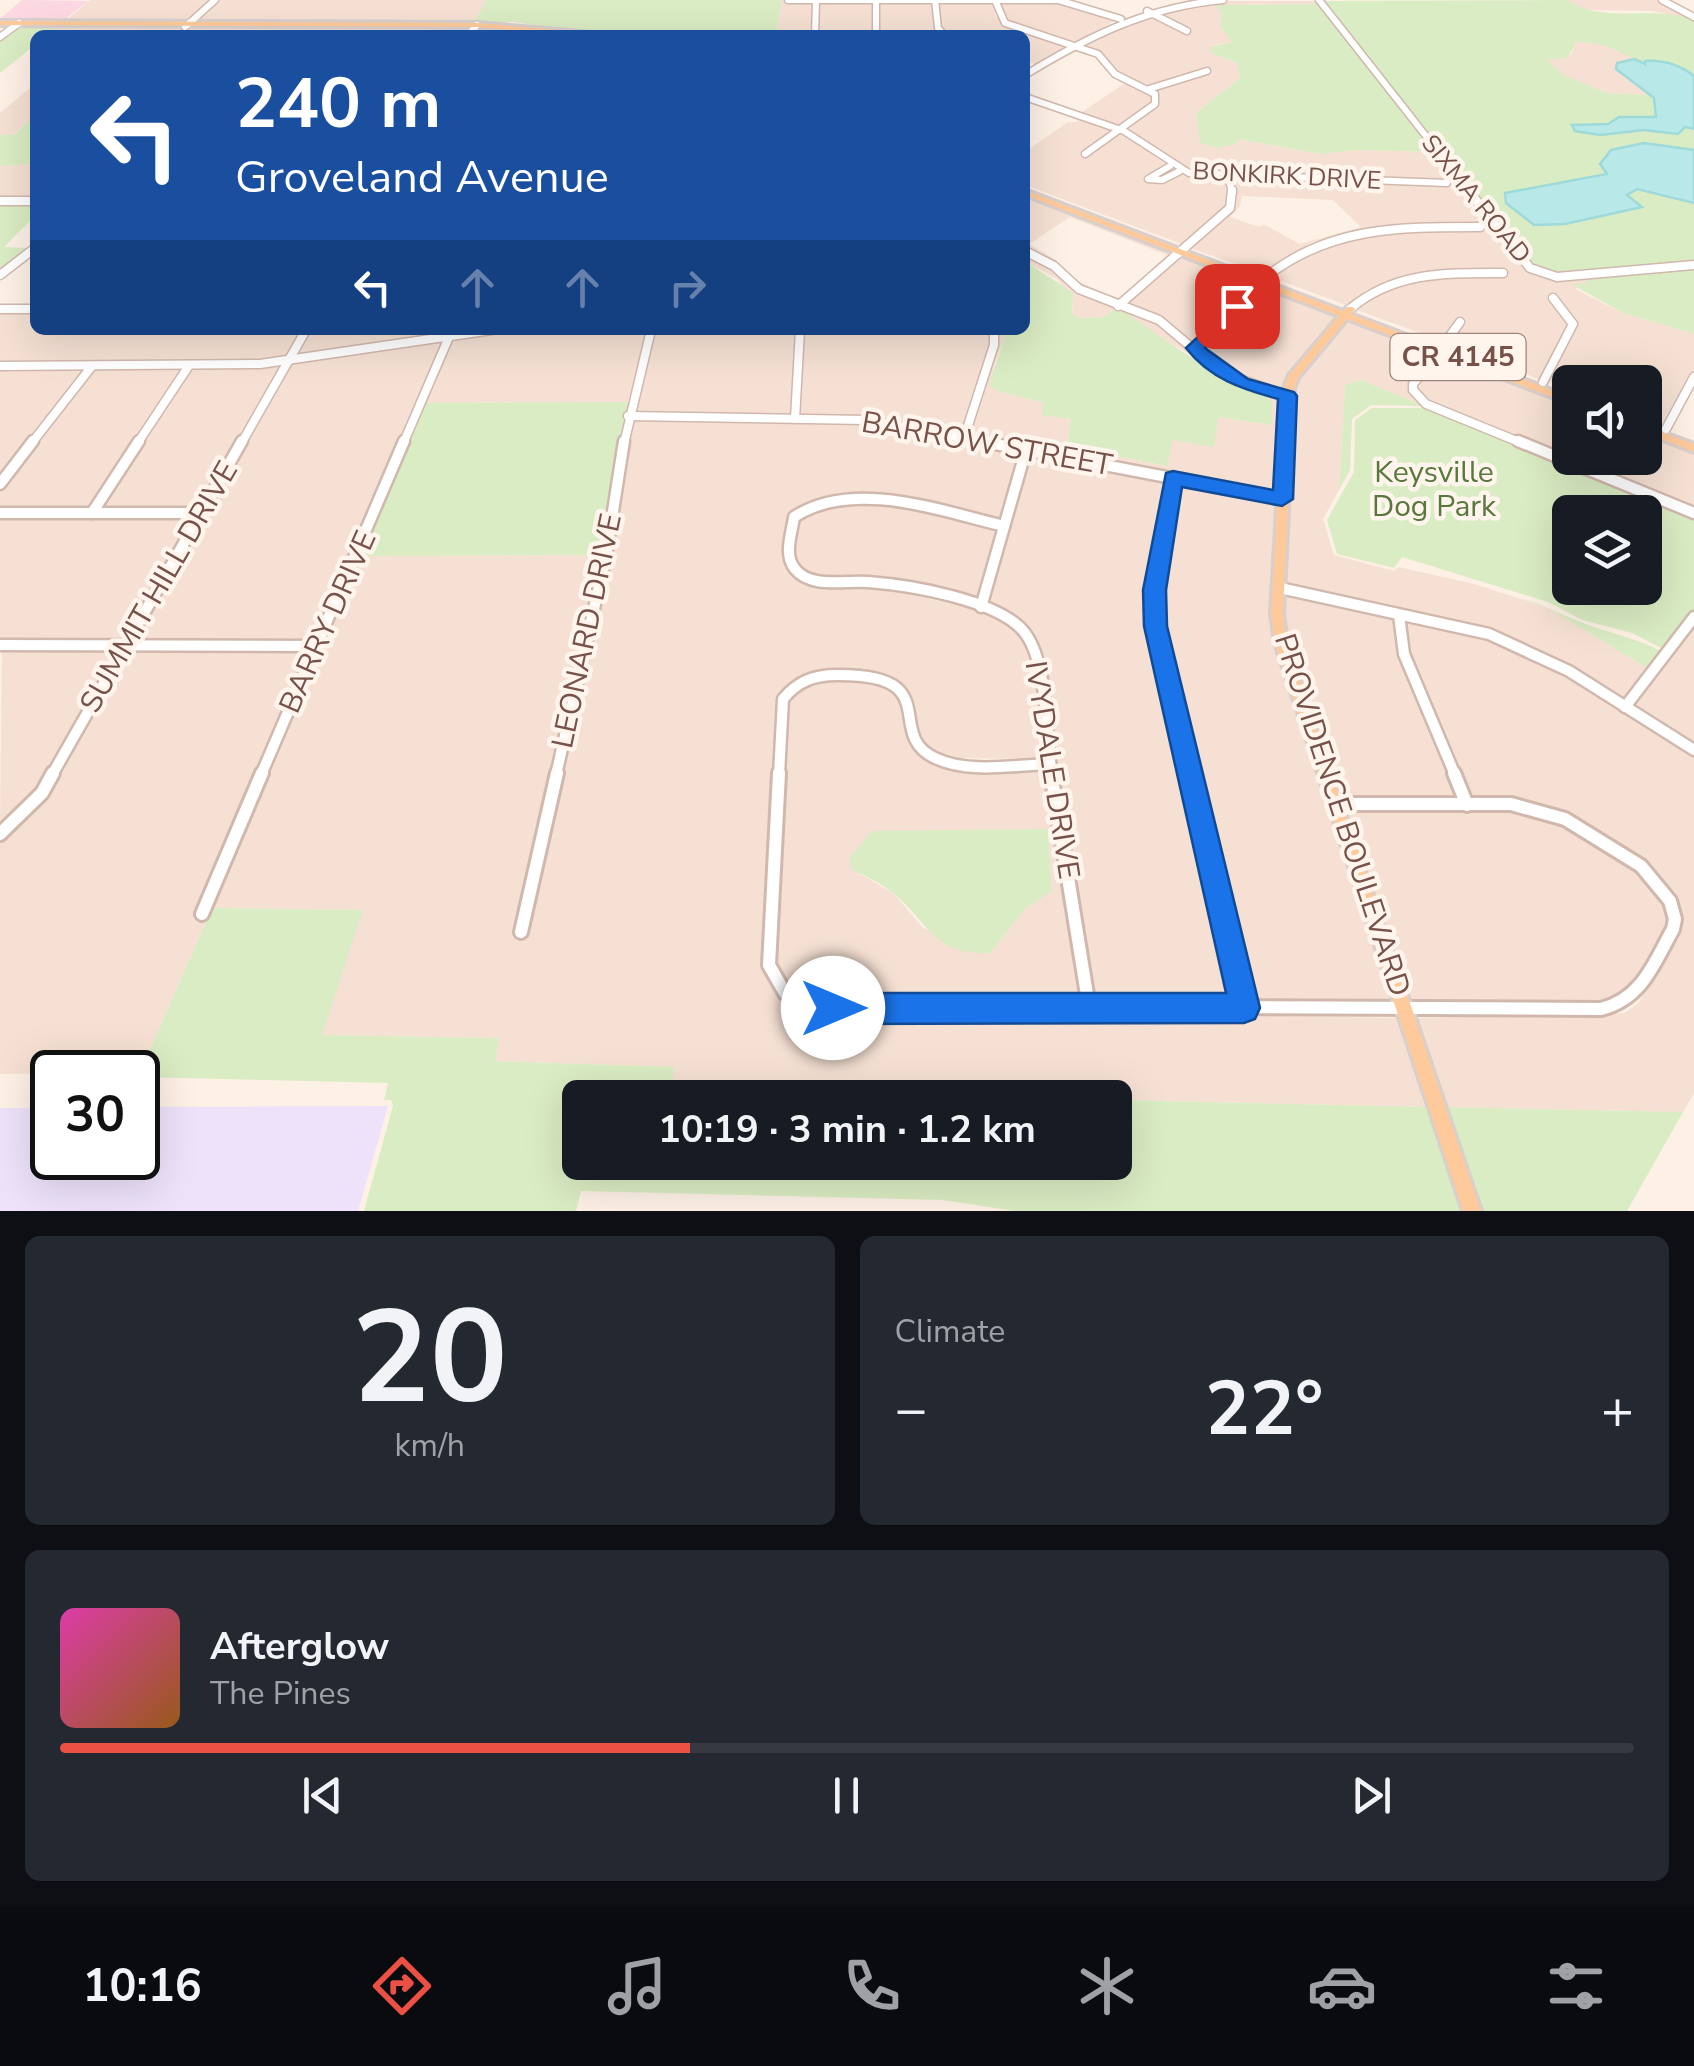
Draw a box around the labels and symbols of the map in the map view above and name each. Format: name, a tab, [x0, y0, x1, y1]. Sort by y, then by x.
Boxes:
street label: SIXMA ROAD	[1414, 128, 1538, 270]
street label: BONKIRK DRIVE	[1192, 154, 1382, 198]
pin	[1195, 264, 1280, 349]
road number: CR 4145	[1390, 334, 1526, 380]
street label: BARROW STREET	[858, 402, 1116, 486]
park label: Keysville Dog Park	[1372, 452, 1497, 527]
street label: SUMMIT HILL DRIVE	[70, 454, 248, 720]
street label: LEONARD DRIVE	[542, 510, 632, 752]
street label: BARRY DRIVE	[269, 524, 387, 720]
street label: PROVIDENCE BOULEVARD	[1264, 628, 1420, 1002]
street label: IVYDALE DRIVE	[1015, 658, 1089, 882]
position arrow	[781, 956, 885, 1060]
speed limit sign: 30	[30, 1050, 160, 1180]

